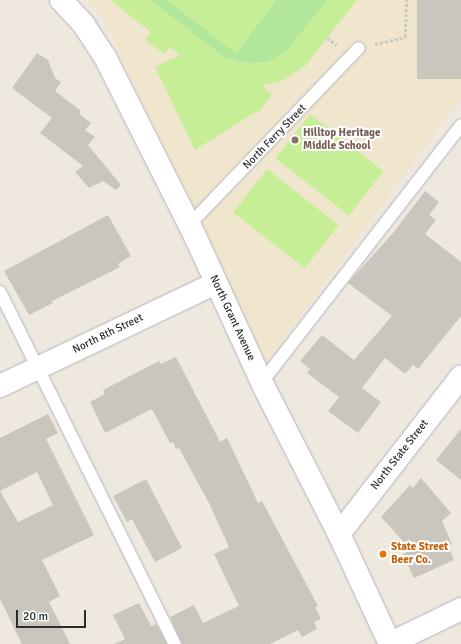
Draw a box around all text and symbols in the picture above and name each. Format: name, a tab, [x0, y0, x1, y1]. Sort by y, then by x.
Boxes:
street label: North Ferry Street	[241, 102, 309, 172]
place label: Hilltop Heritage Middle School	[303, 127, 380, 153]
marker: Hilltop Heritage Middle School	[290, 135, 300, 145]
street label: North Grant Avenue	[206, 273, 258, 363]
street label: North 8th Street	[71, 311, 145, 357]
street label: North State Street	[368, 417, 432, 493]
place label: State Street Beer Co.	[391, 541, 448, 567]
marker: State Street Beer Co.	[378, 549, 388, 559]
scale bar	[18, 602, 88, 628]
text: 20 m	[23, 609, 48, 624]

